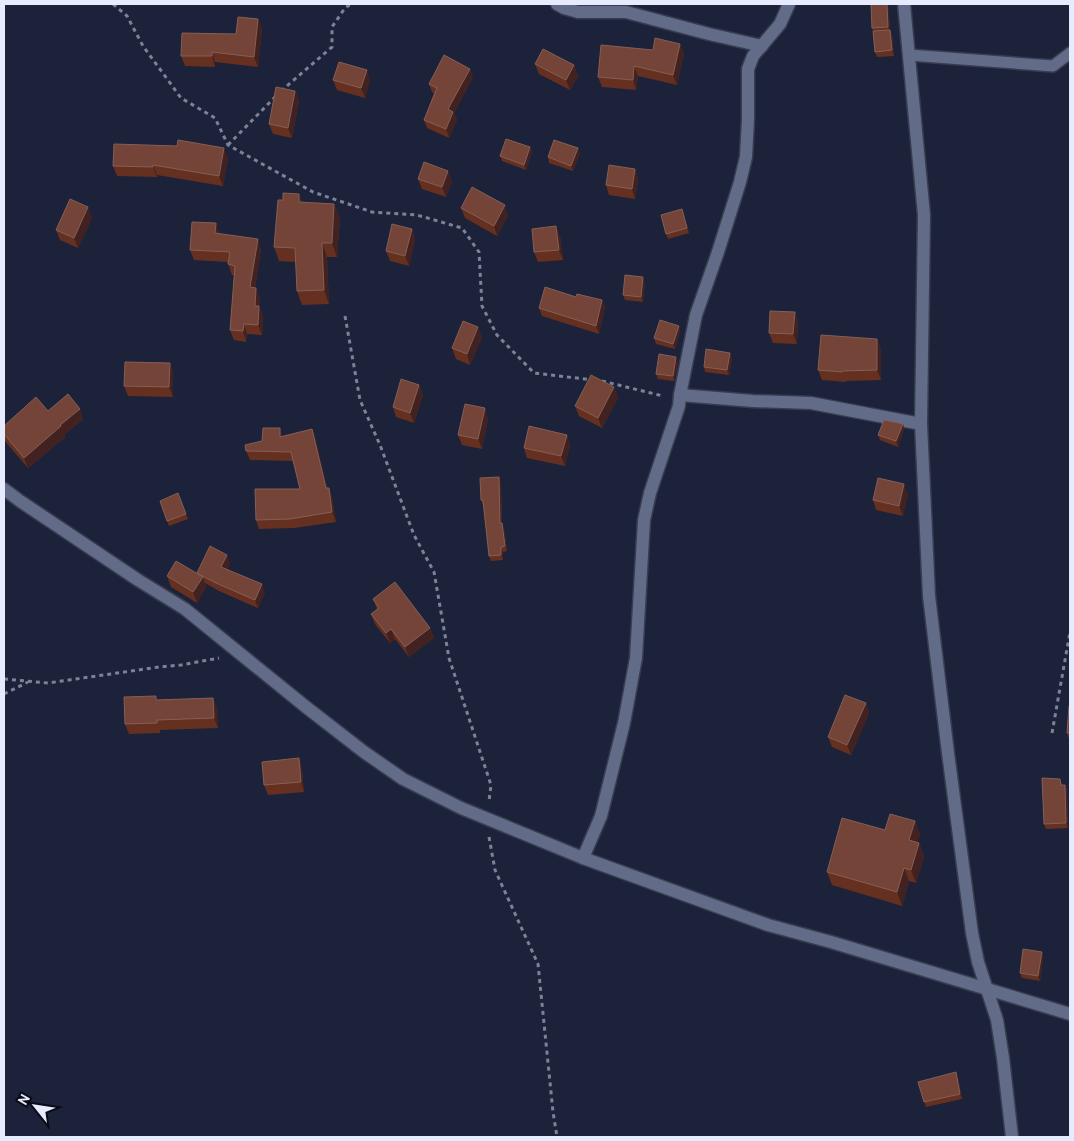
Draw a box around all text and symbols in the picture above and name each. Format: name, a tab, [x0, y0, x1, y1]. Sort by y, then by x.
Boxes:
north arrow	[10, 1081, 60, 1131]
text: N	[15, 1092, 35, 1109]

